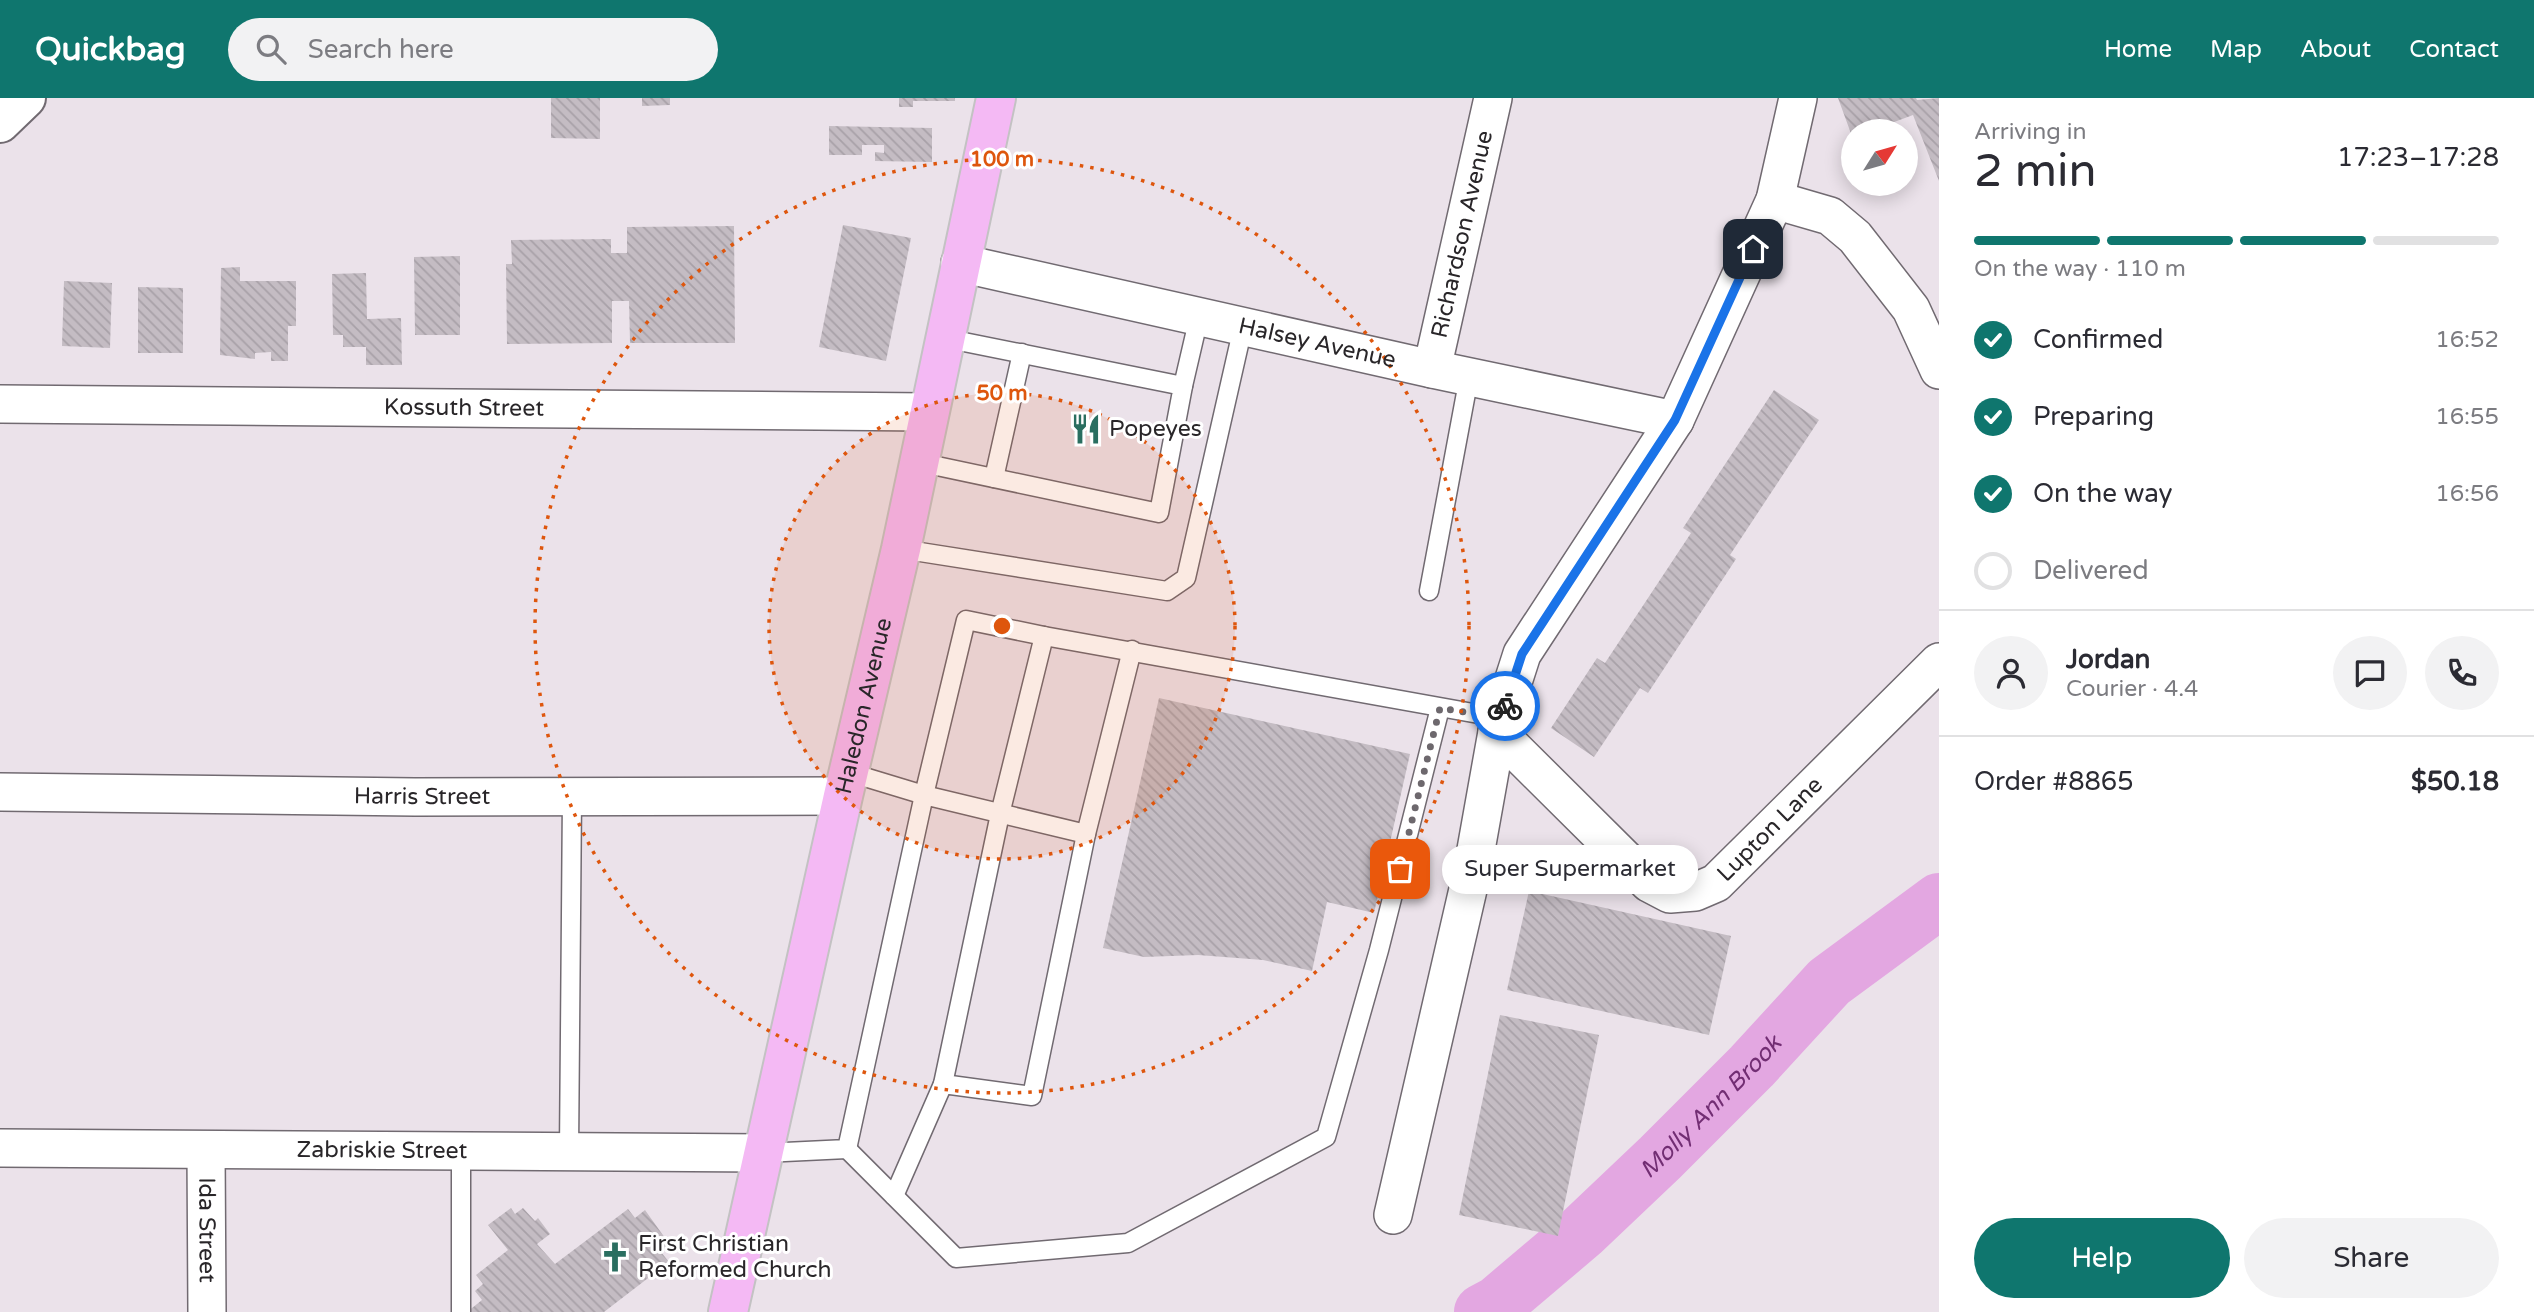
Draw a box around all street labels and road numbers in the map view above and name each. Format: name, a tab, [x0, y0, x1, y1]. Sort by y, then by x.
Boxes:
street label: Richardson Avenue	[1425, 128, 1499, 341]
street label: Halsey Avenue	[1236, 312, 1399, 374]
street label: Kossuth Street	[384, 393, 544, 423]
street label: Haledon Avenue	[830, 615, 898, 797]
street label: Lupton Lane	[1711, 771, 1829, 888]
street label: Harris Street	[354, 782, 490, 811]
street label: Zabriskie Street	[296, 1136, 468, 1165]
street label: Ida Street	[192, 1177, 221, 1283]

